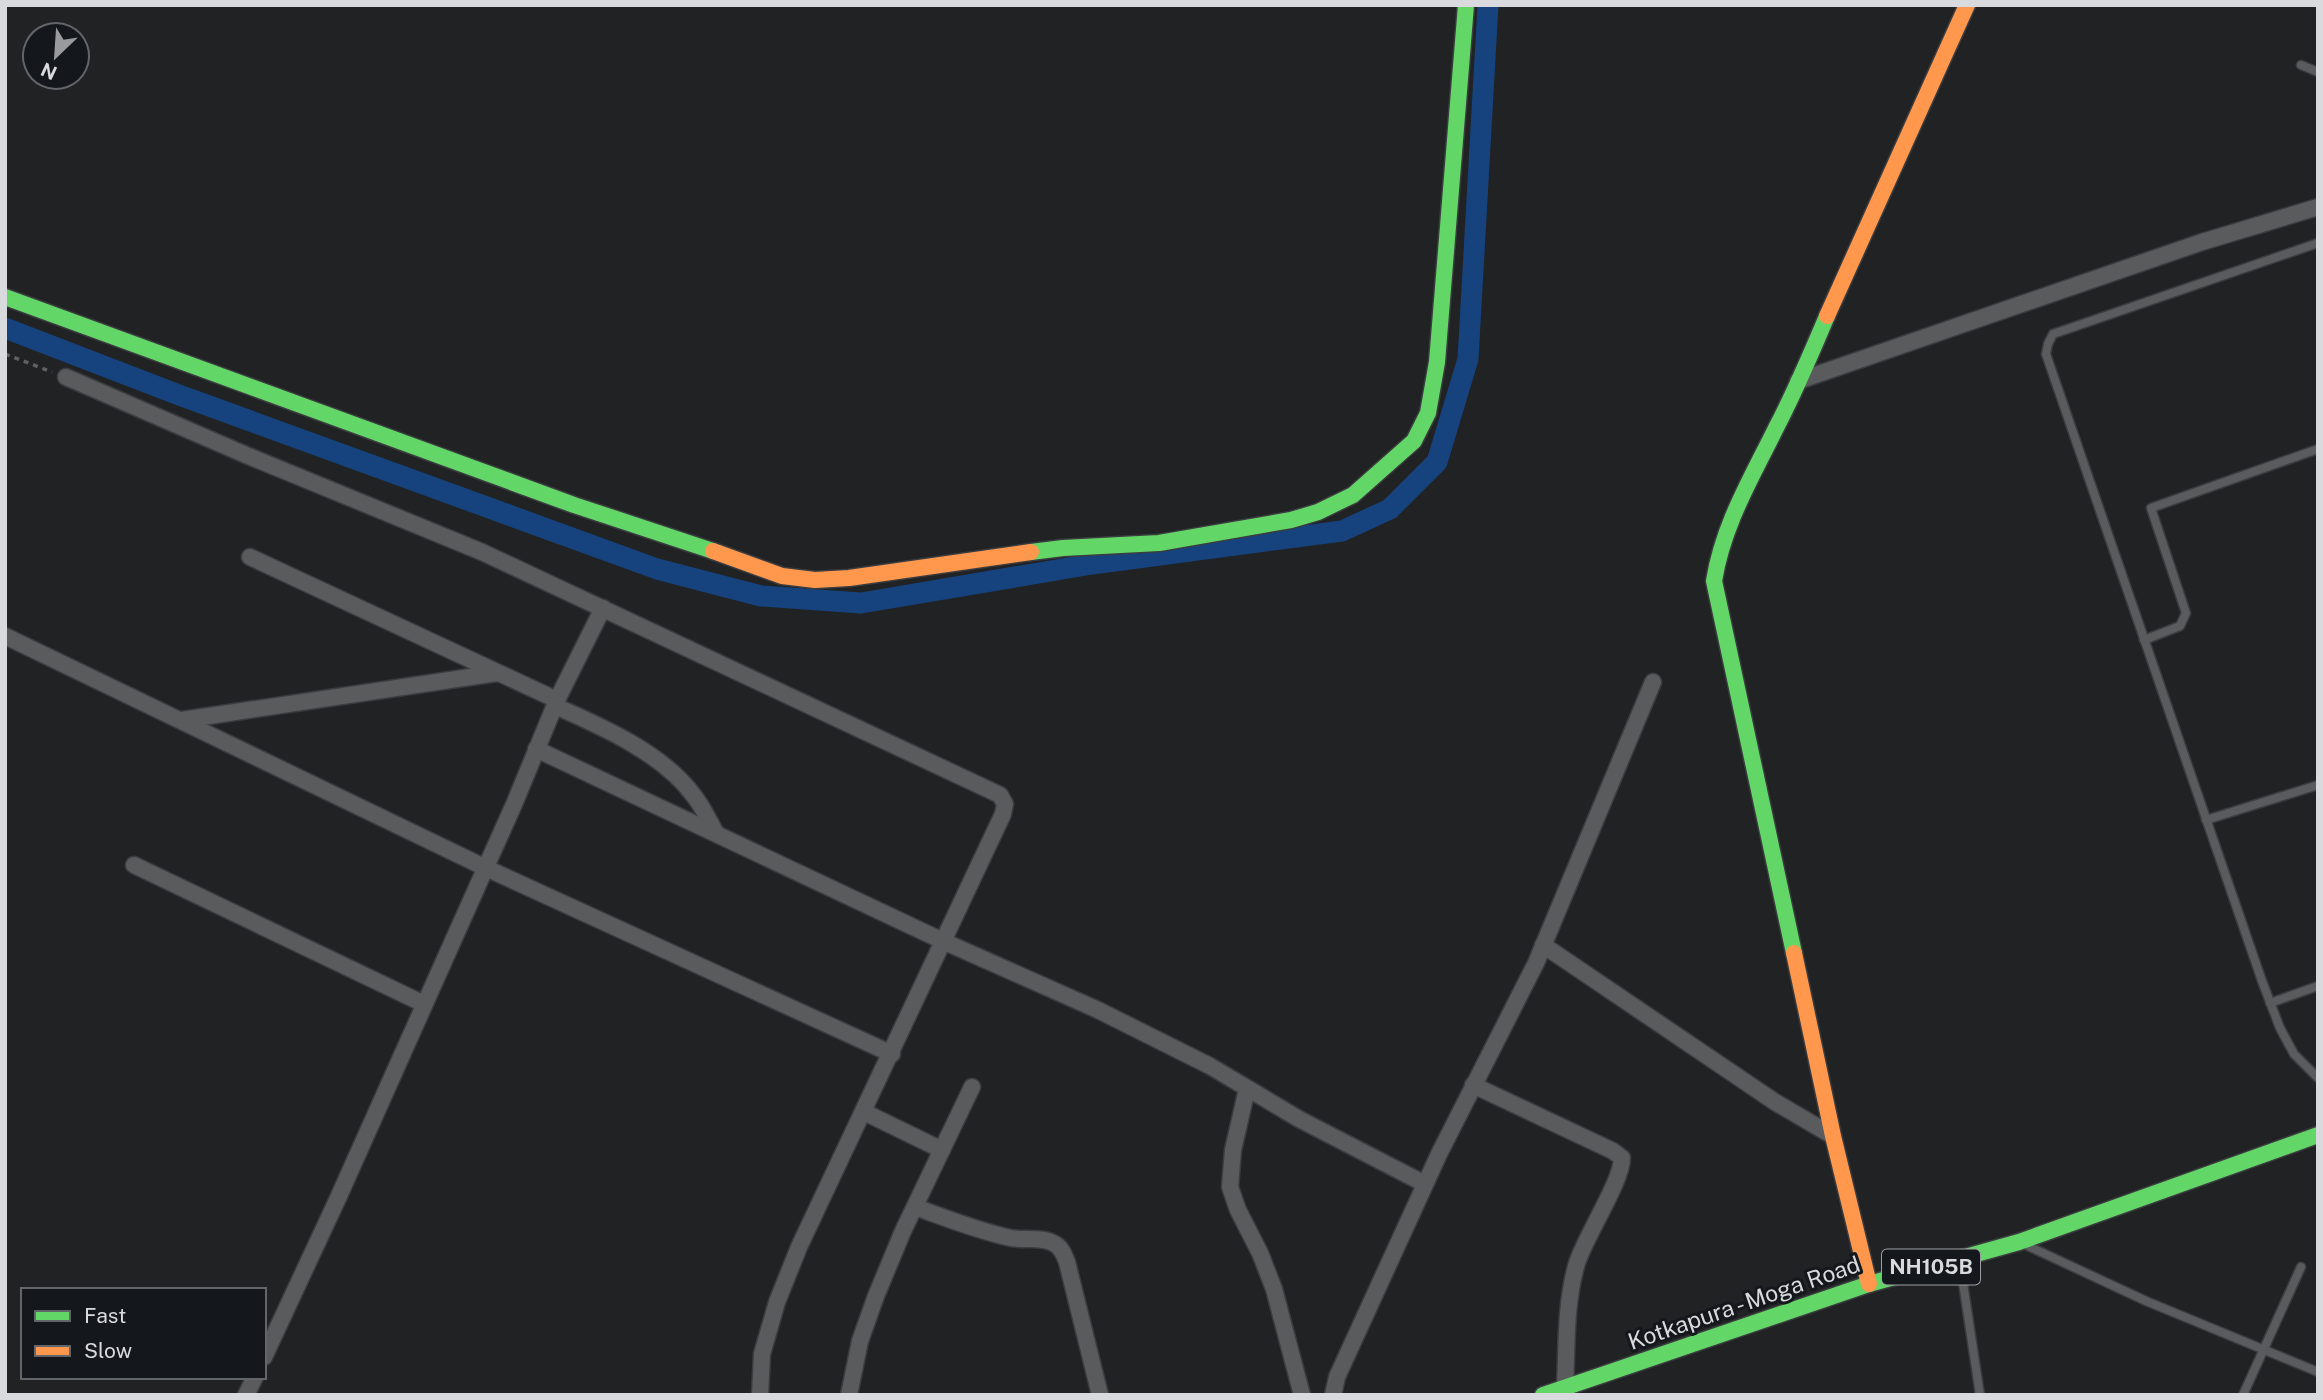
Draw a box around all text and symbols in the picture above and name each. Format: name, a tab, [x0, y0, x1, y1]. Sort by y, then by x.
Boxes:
north arrow	[21, 21, 91, 91]
text: N	[37, 58, 60, 85]
street label: Kotkapura - Moga Road	[1624, 1250, 1863, 1355]
road number: NH105B	[1882, 1250, 1980, 1284]
legend	[21, 1288, 266, 1379]
text: Fast	[84, 1303, 126, 1328]
text: Slow	[84, 1338, 132, 1363]

